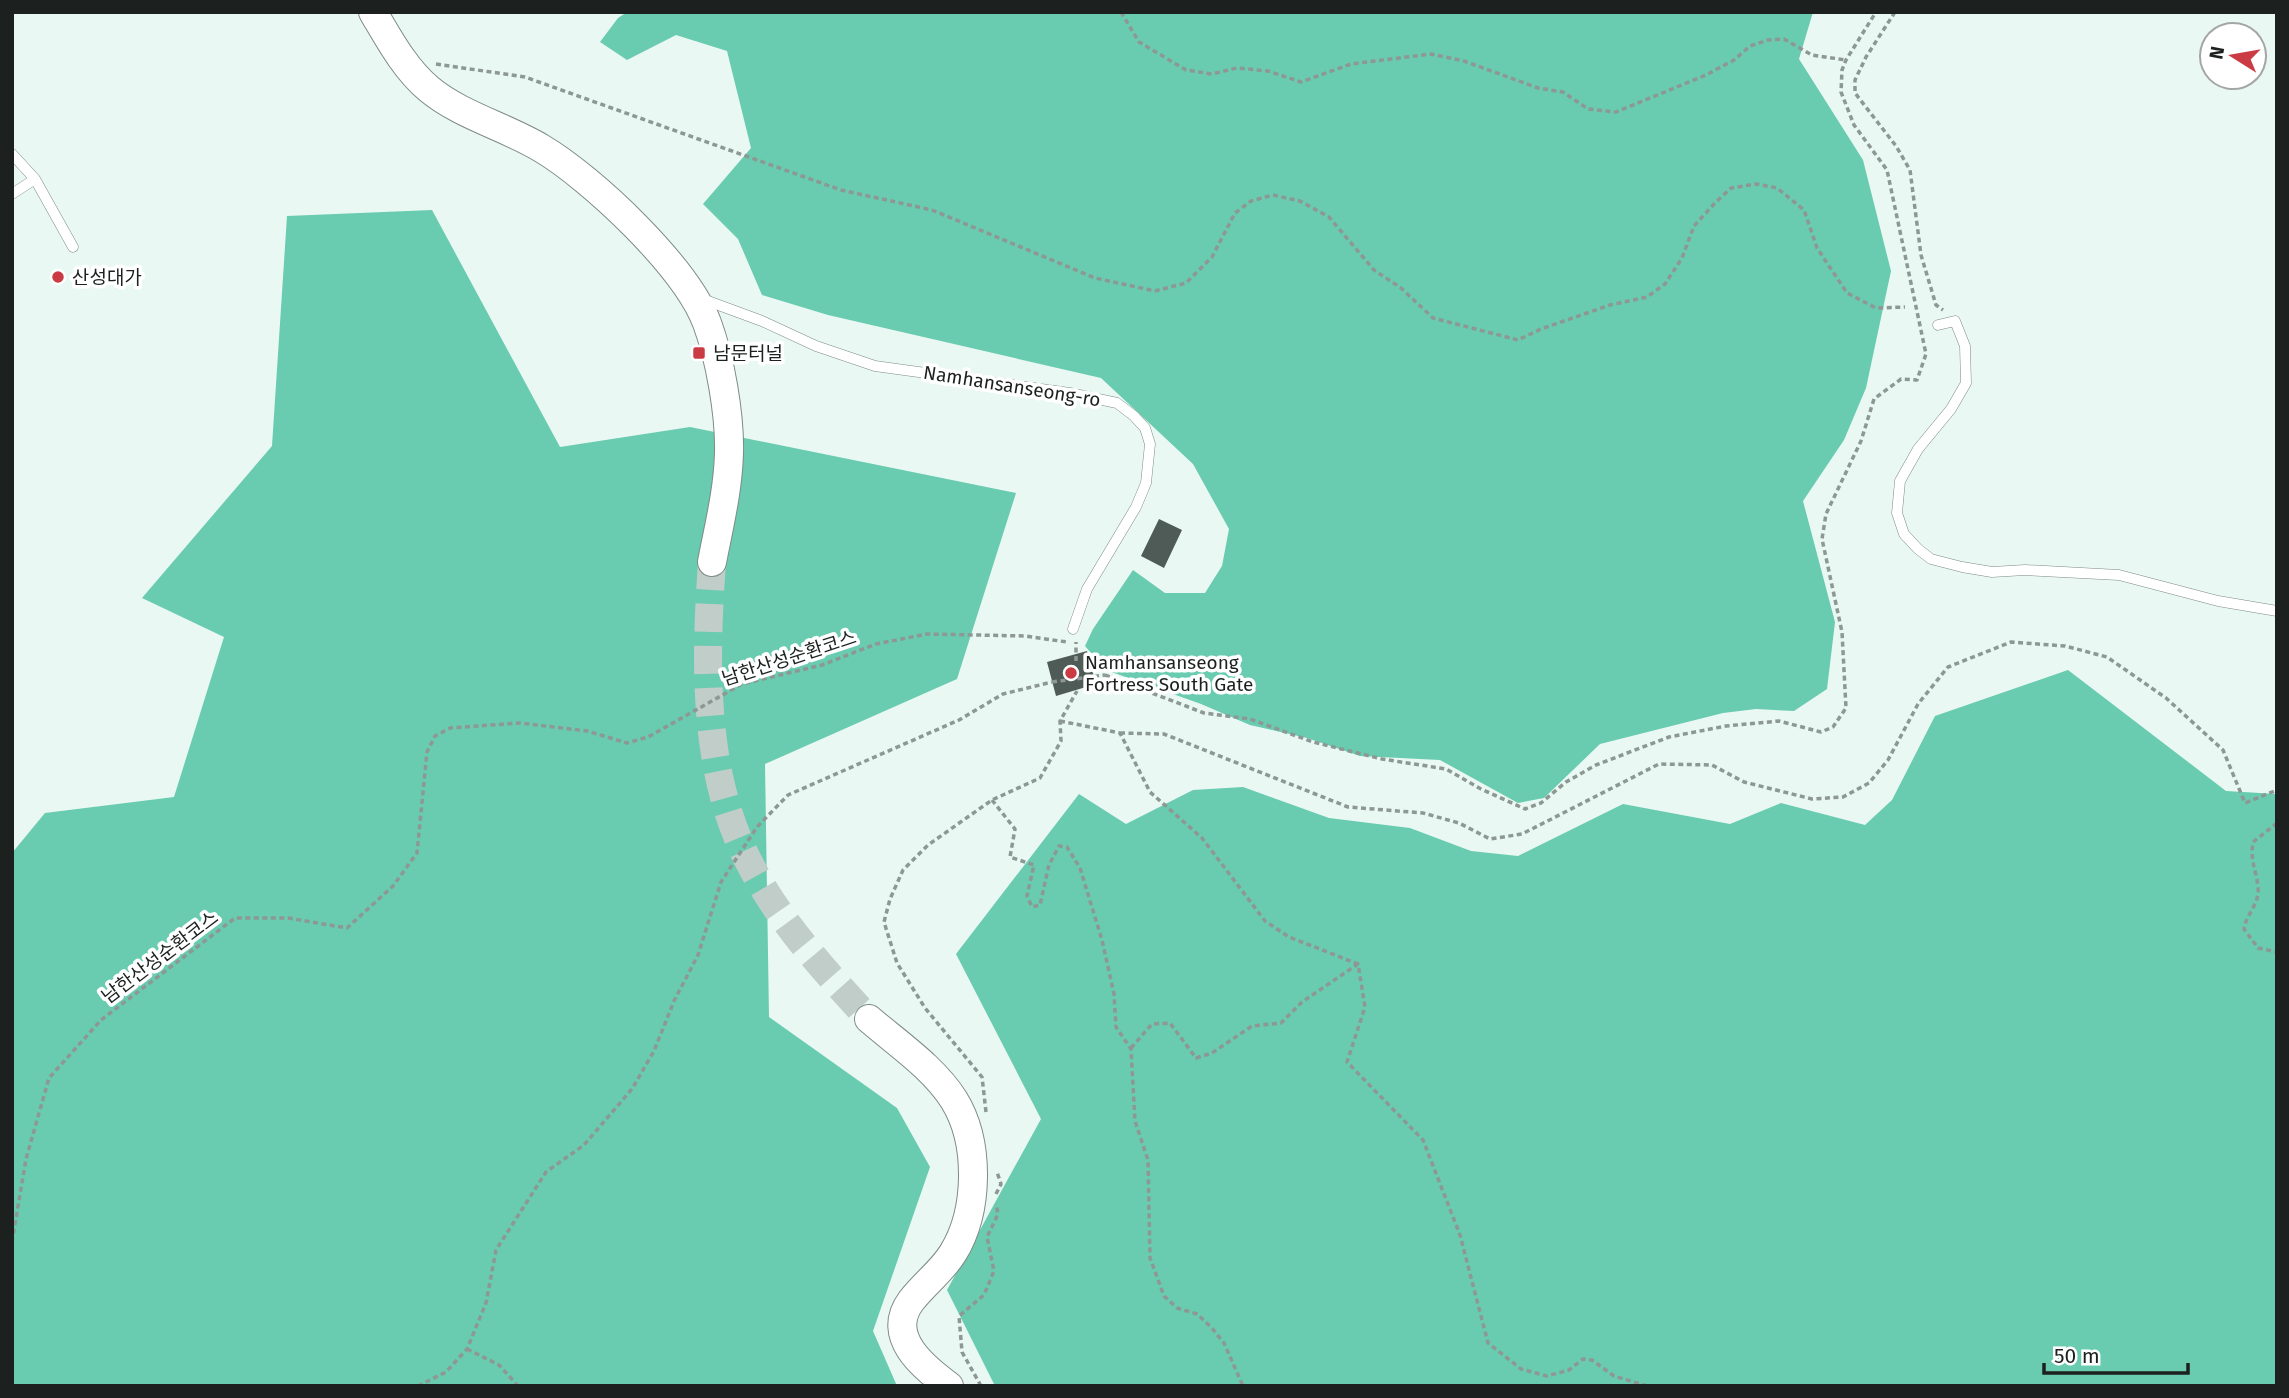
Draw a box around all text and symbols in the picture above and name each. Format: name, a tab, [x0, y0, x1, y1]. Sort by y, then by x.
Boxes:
north arrow	[2198, 21, 2268, 91]
text: N	[2204, 44, 2229, 61]
place label: 산성대가	[72, 266, 142, 289]
marker: 산성대가	[50, 269, 66, 285]
place label: 남문터널	[713, 342, 783, 365]
marker: 남문터널	[691, 345, 707, 361]
street label: Namhansanseong-ro	[922, 361, 1102, 411]
street label: 남한산성순환코스	[719, 625, 859, 691]
place label: Namhansanseong Fortress South Gate	[1085, 651, 1253, 696]
marker: Namhansanseong Fortress South Gate	[1063, 665, 1079, 681]
street label: 남한산성순환코스	[97, 906, 223, 1008]
scale bar	[2044, 1332, 2188, 1376]
text: 50 m	[2054, 1343, 2100, 1369]

